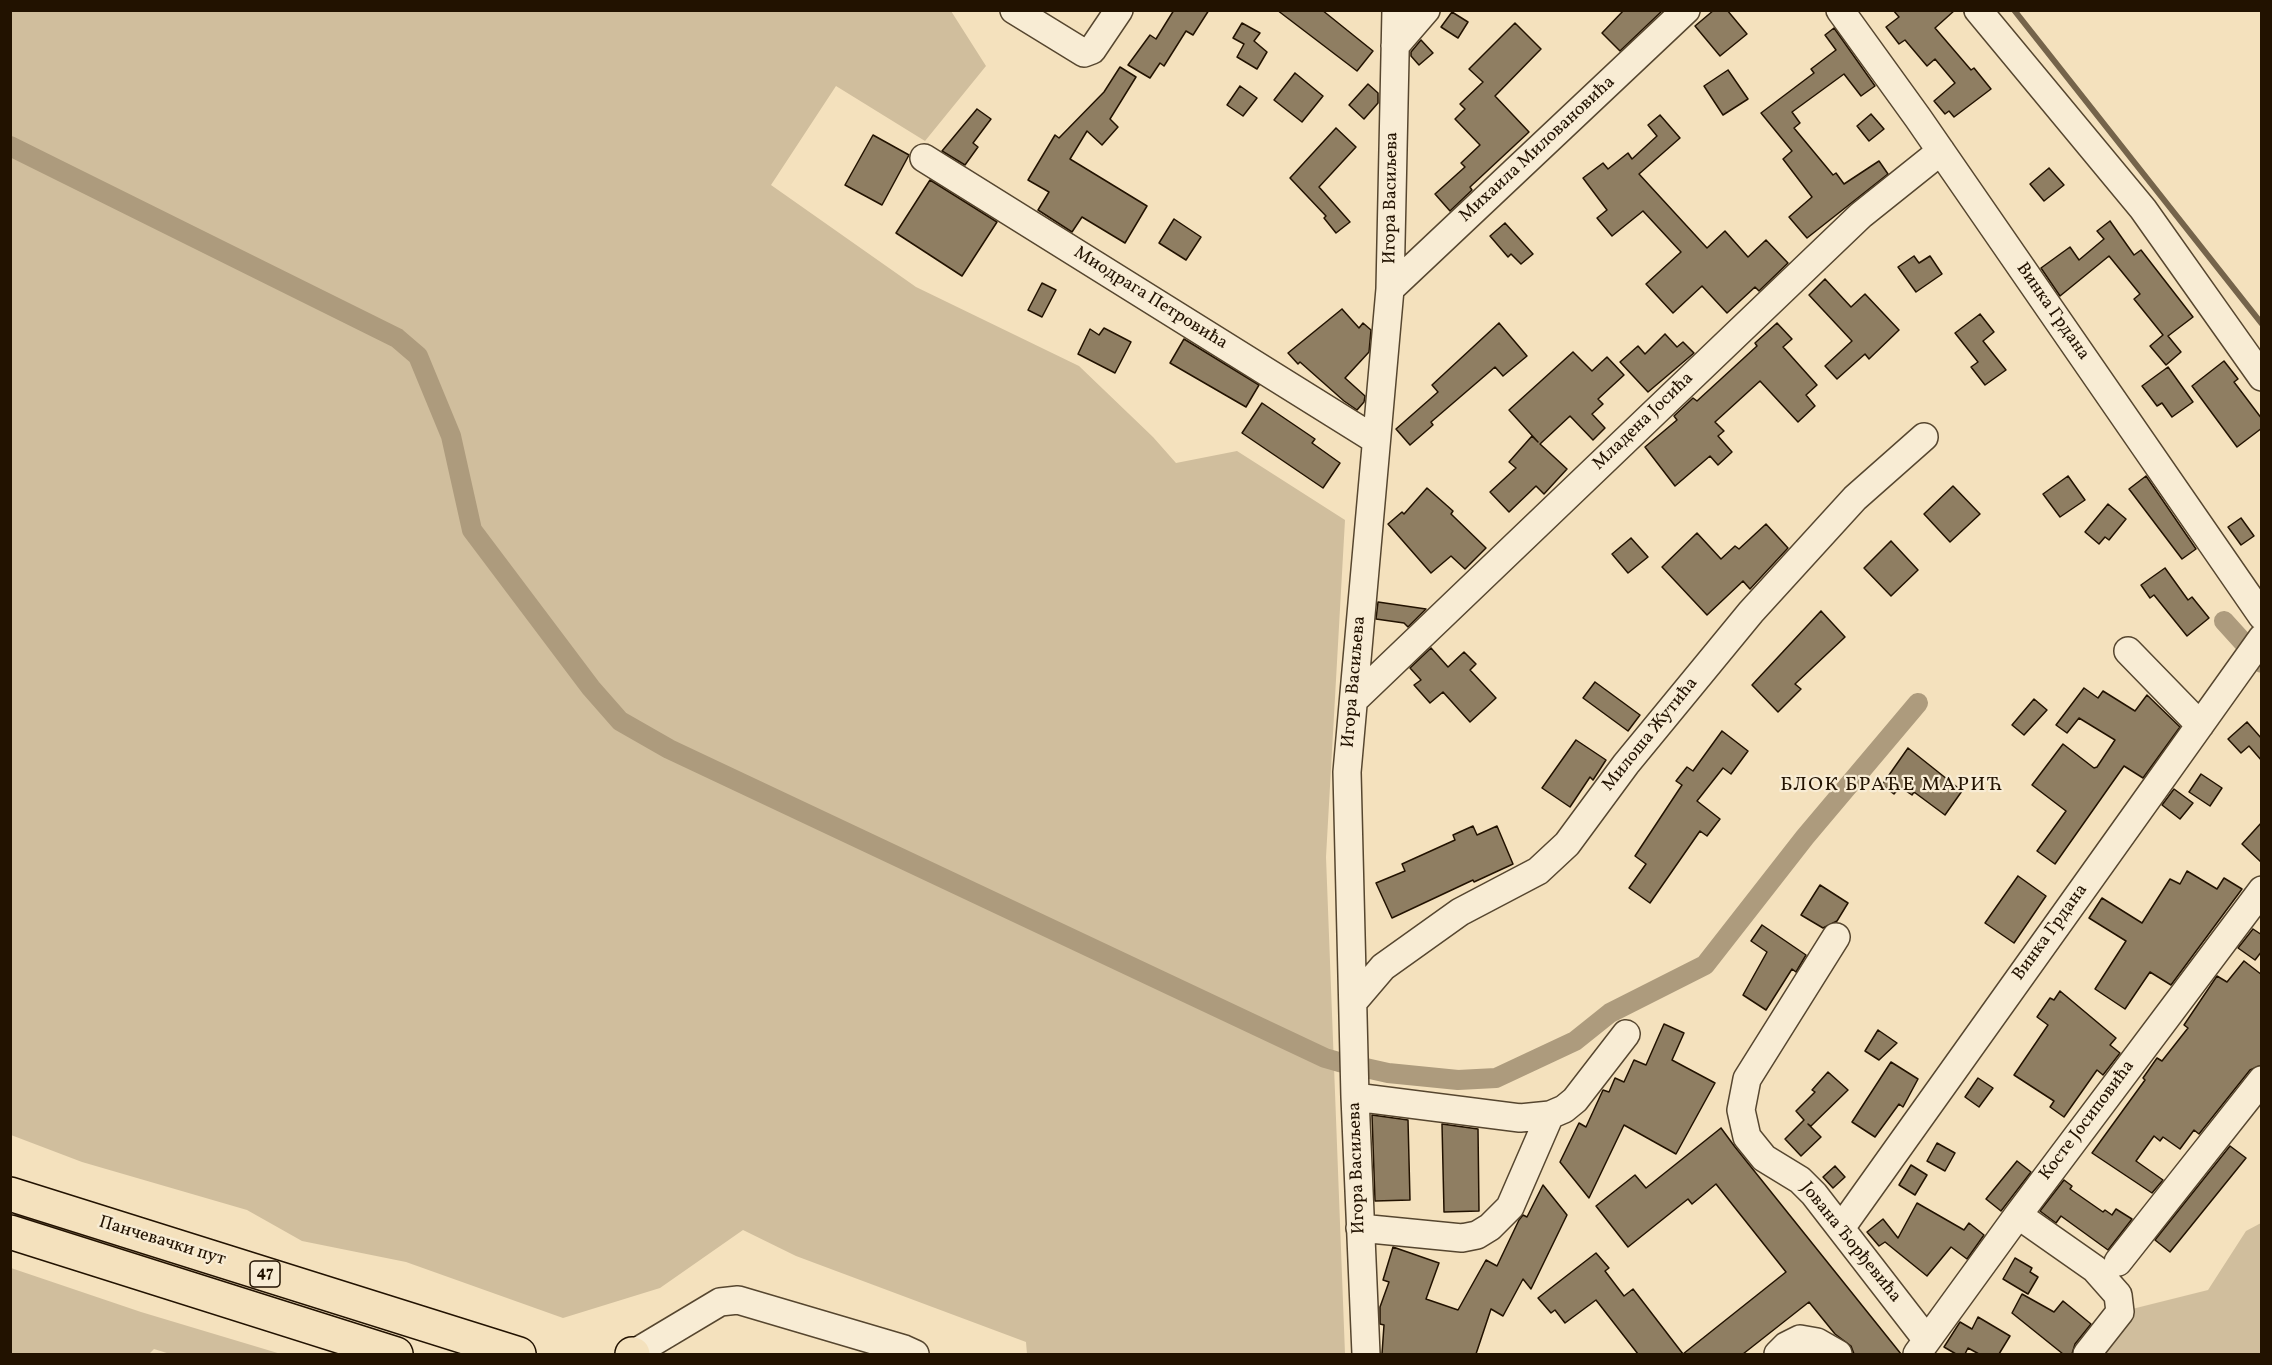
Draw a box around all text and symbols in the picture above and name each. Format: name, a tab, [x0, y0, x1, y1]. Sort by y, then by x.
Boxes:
street label: Михаила Миловановића	[1456, 72, 1620, 228]
street label: Игора Васиљева	[1380, 132, 1404, 264]
street label: Миодрага Петровића	[1069, 243, 1231, 355]
street label: Винка Грдана	[2010, 259, 2094, 365]
street label: Младена Јосића	[1589, 368, 1699, 476]
street label: Игора Васиљева	[1338, 615, 1372, 749]
street label: Милоша Жутића	[1598, 674, 1704, 796]
district label: БЛОК БРАЋЕ МАРИЋ	[1780, 774, 2004, 798]
street label: Винка Грдана	[2009, 881, 2093, 985]
street label: Косте Јосиповића	[2036, 1057, 2140, 1185]
street label: Игора Васиљева	[1345, 1102, 1371, 1234]
street label: Јована Ђорђевића	[1795, 1178, 1905, 1308]
street label: Панчевачки пут	[96, 1212, 228, 1272]
road number: 47	[250, 1261, 280, 1287]

